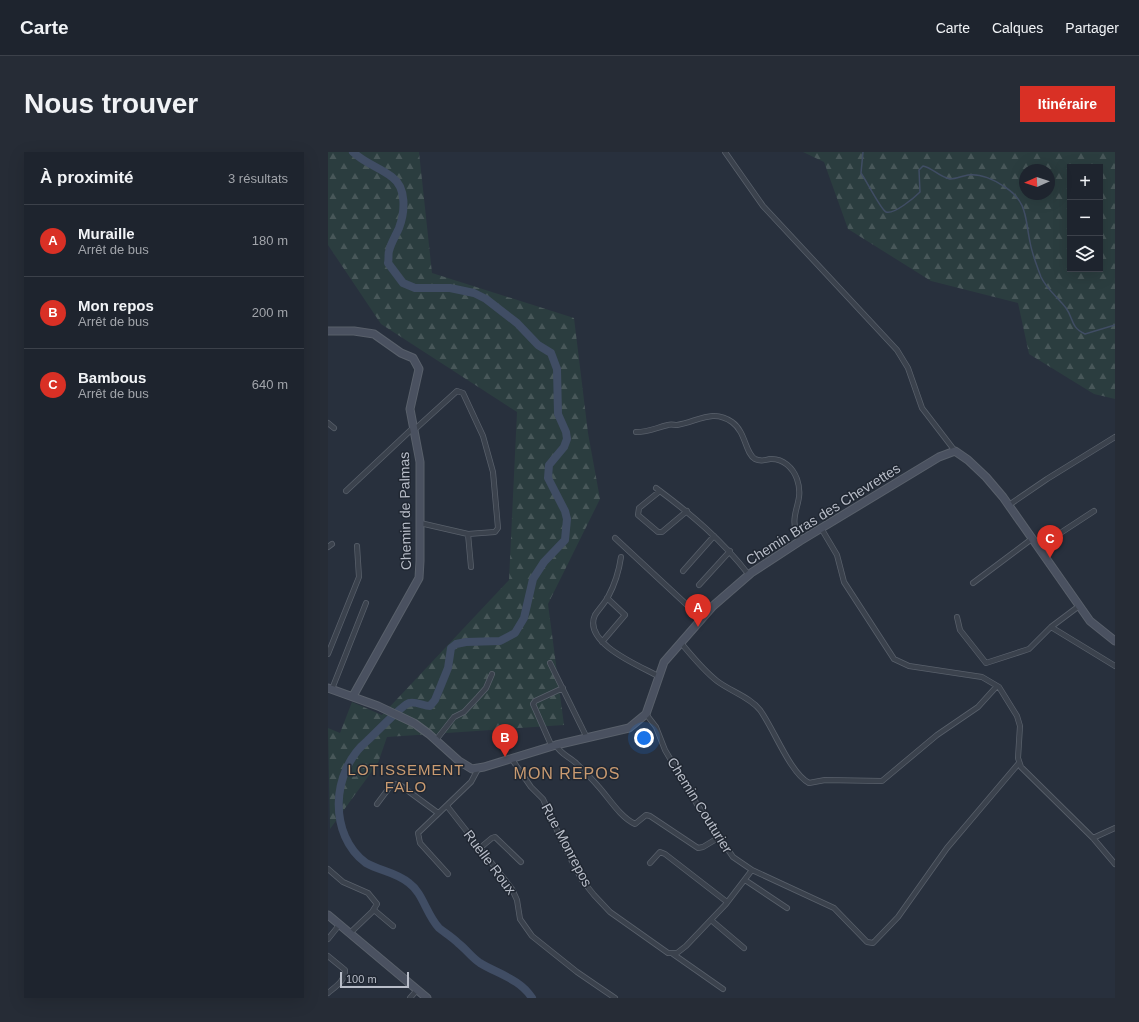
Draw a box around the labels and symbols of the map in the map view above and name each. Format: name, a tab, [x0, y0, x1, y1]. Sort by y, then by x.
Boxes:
north arrow	[1019, 164, 1055, 200]
street label: Chemin de Palmas	[396, 452, 414, 570]
street label: Chemin Bras des Chevrettes	[743, 460, 903, 568]
pin: C	[1037, 525, 1063, 558]
pin: A	[685, 594, 711, 627]
pin: B	[492, 724, 518, 757]
your location	[634, 728, 654, 748]
street label: Chemin Couturier	[664, 754, 736, 856]
district label: LOTISSEMENT FALO	[348, 761, 464, 795]
district label: MON REPOS	[514, 765, 620, 782]
street label: Rue Monrepos	[538, 801, 596, 889]
street label: Ruelle Roux	[461, 827, 519, 897]
scale bar	[340, 970, 409, 989]

